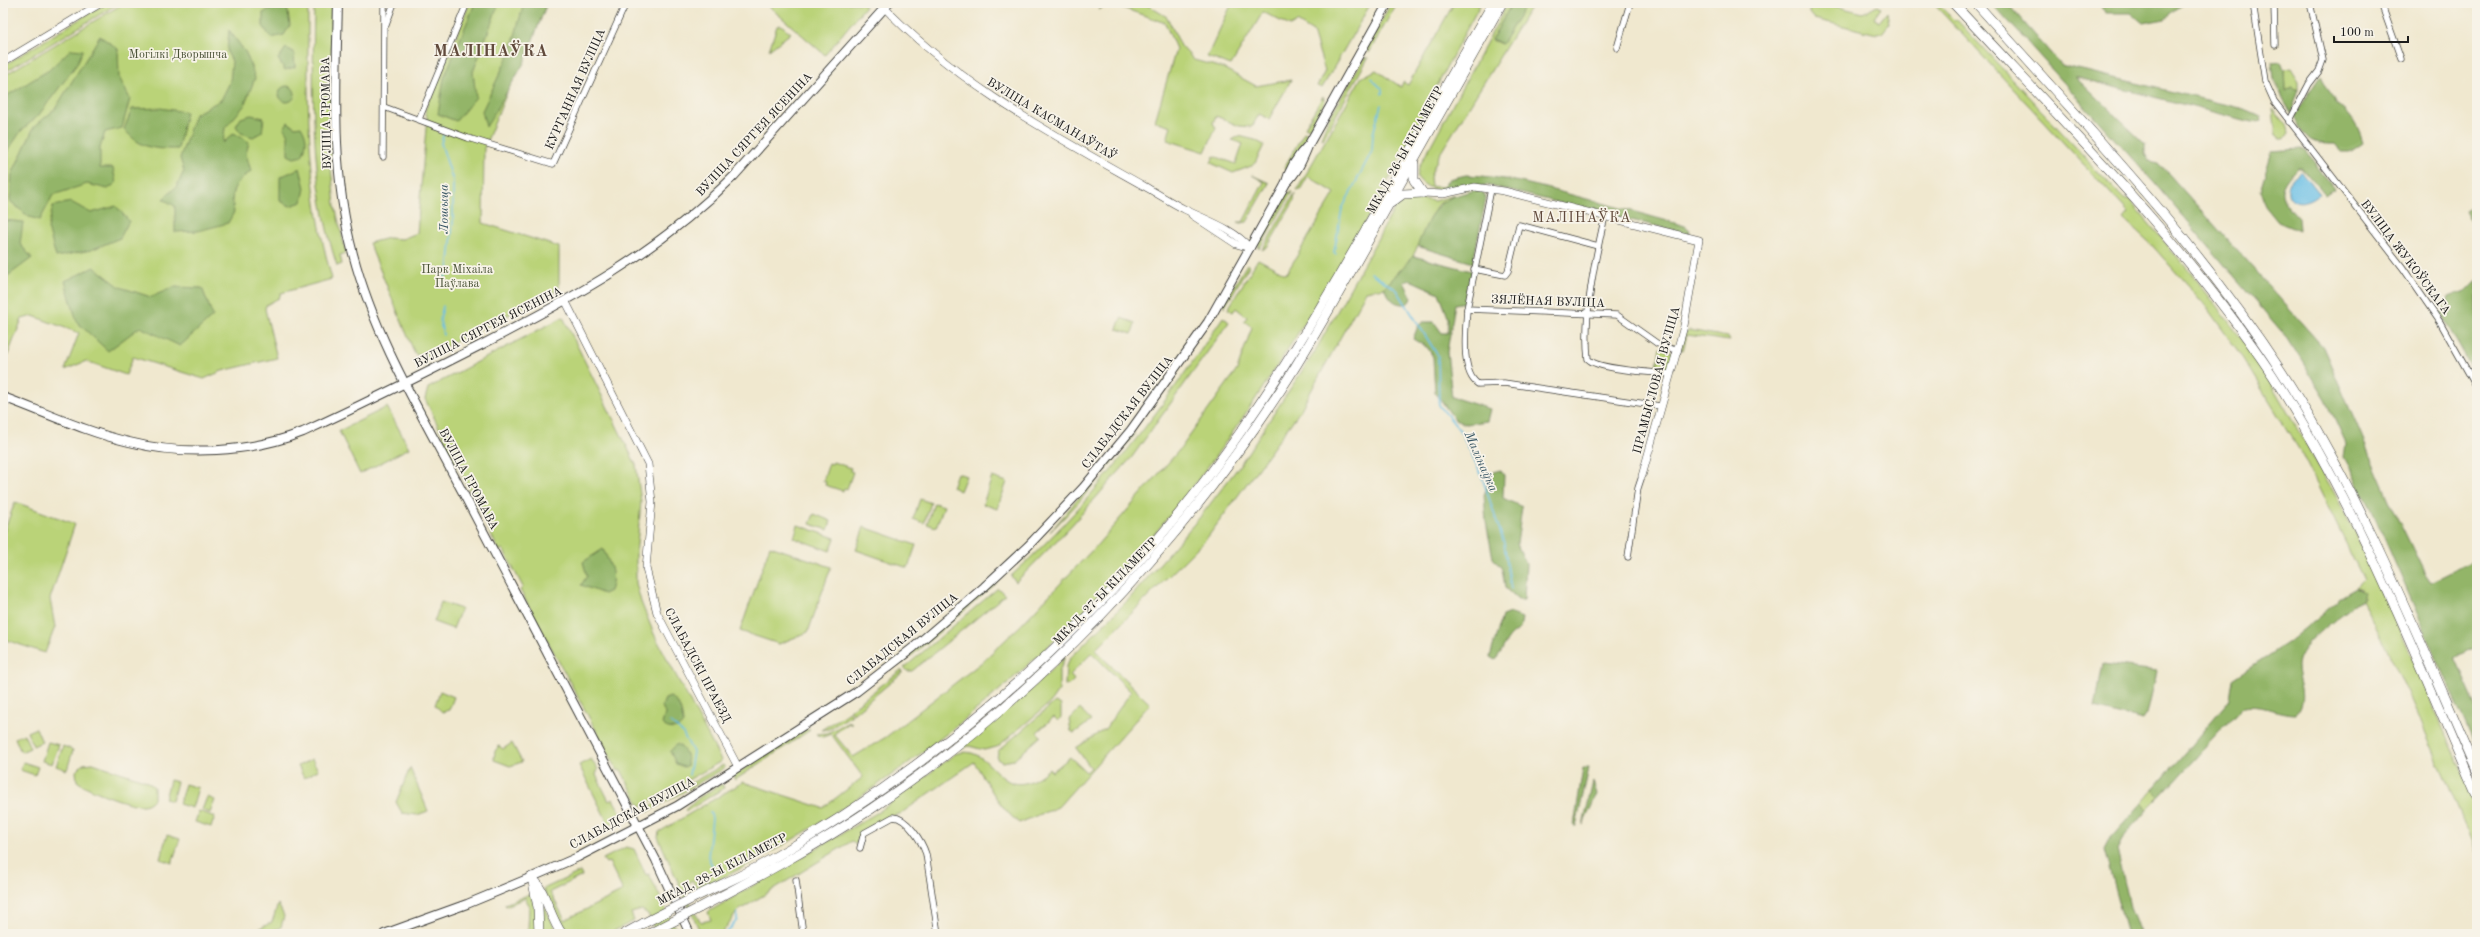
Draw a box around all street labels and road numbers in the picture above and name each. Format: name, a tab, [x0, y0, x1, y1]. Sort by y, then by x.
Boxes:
street label: КУРГАННАЯ ВУЛІЦА	[544, 27, 608, 152]
street label: ВУЛІЦА ГРОМАВА	[320, 56, 334, 170]
street label: ВУЛІЦА СЯРГЕЯ ЯСЕНІНА	[694, 71, 815, 199]
street label: ВУЛІЦА КАСМАНАЎТАЎ	[985, 74, 1120, 163]
street label: МКАД, 26-Ы КІЛАМЕТР	[1366, 85, 1446, 216]
street label: ВУЛІЦА ЖУКОЎСКАГА	[2358, 196, 2455, 317]
street label: ВУЛІЦА СЯРГЕЯ ЯСЕНІНА	[413, 285, 564, 370]
street label: ЗЯЛЁНАЯ ВУЛІЦА	[1491, 290, 1605, 310]
street label: ПРАМЫСЛОВАЯ ВУЛІЦА	[1632, 305, 1682, 455]
street label: СЛАБАДСКАЯ ВУЛІЦА	[1080, 354, 1175, 471]
street label: ВУЛІЦА ГРОМАВА	[436, 427, 500, 532]
street label: МКАД, 27-Ы КІЛАМЕТР	[1051, 536, 1160, 648]
street label: СЛАБАДСКАЯ ВУЛІЦА	[845, 591, 961, 688]
street label: СЛАБАДСКІ ПРАЕЗД	[662, 606, 732, 725]
street label: СЛАБАДСКАЯ ВУЛІЦА	[568, 776, 697, 852]
street label: МКАД, 28-Ы КІЛАМЕТР	[656, 832, 789, 908]

